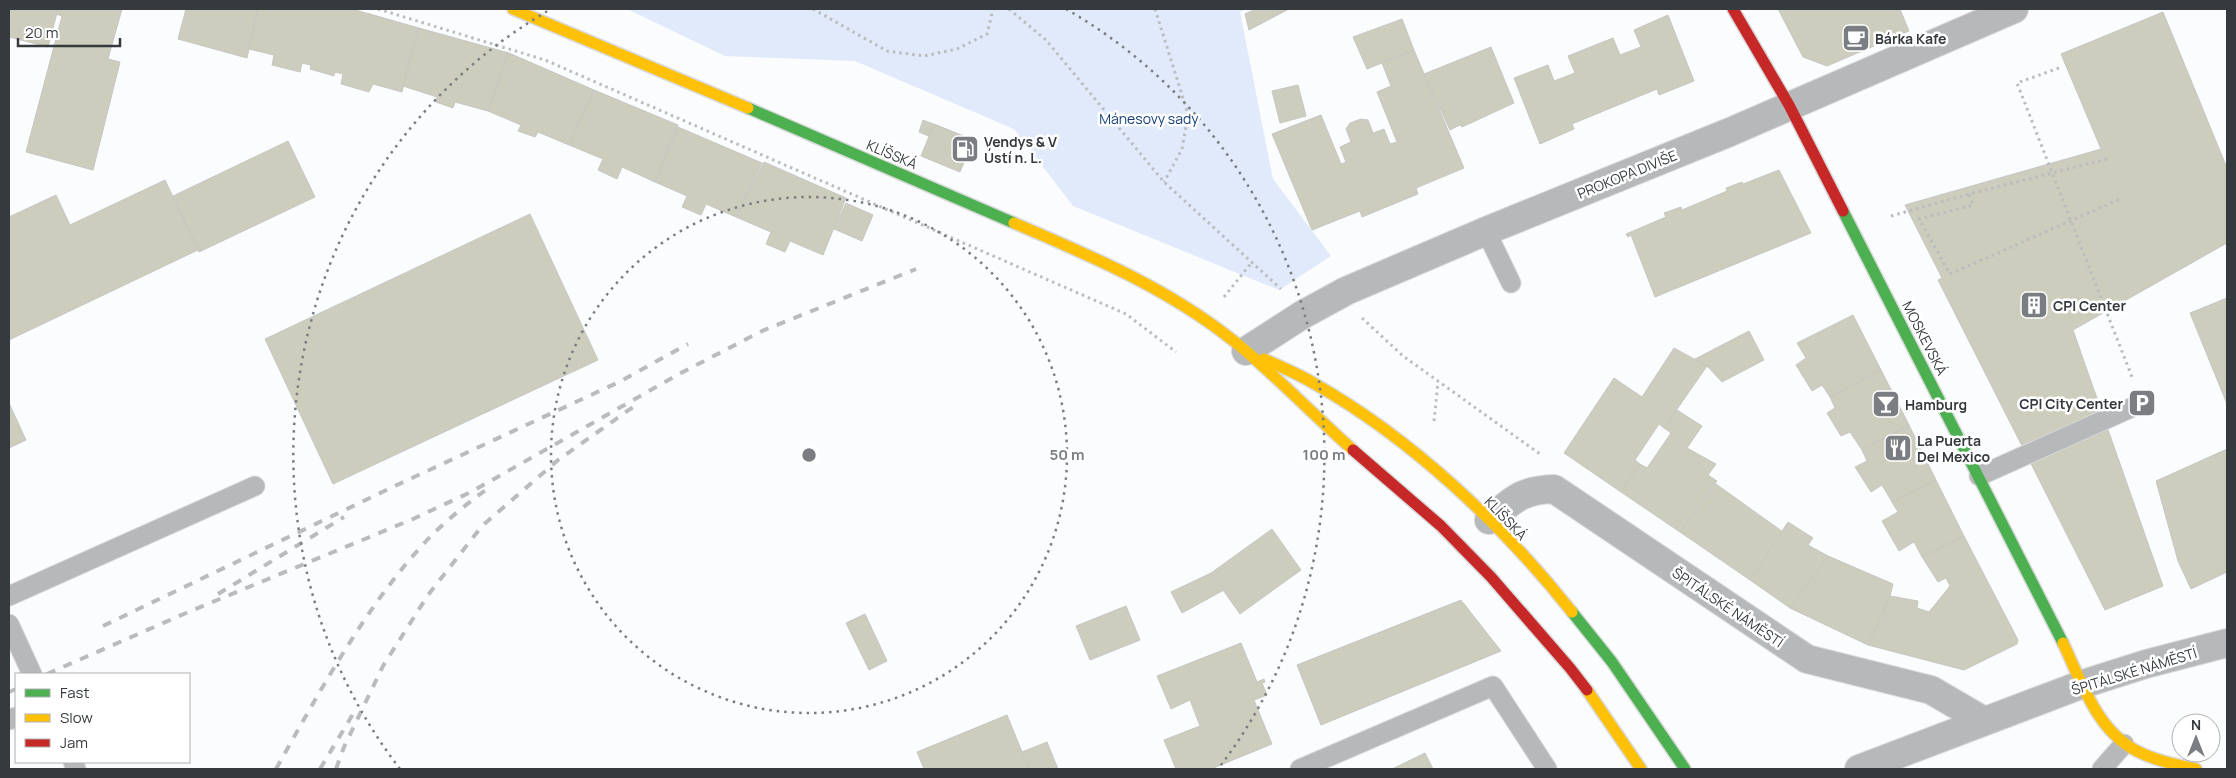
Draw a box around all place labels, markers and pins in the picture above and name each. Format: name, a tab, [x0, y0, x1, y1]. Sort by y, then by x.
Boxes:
cafe icon: Bárka Kafe	[1841, 23, 1871, 53]
place label: Bárka Kafe	[1875, 29, 1946, 48]
place label: Vendys & V Ústí n. L.	[984, 132, 1057, 167]
fuel station icon: Vendys & V Ústí n. L.	[950, 134, 980, 164]
building icon: CPI Center	[2019, 290, 2049, 320]
place label: CPI Center	[2053, 296, 2126, 315]
parking icon: CPI City Center	[2127, 388, 2157, 418]
bar icon: Hamburg	[1871, 389, 1901, 419]
place label: CPI City Center	[2019, 394, 2123, 413]
place label: Hamburg	[1905, 395, 1967, 414]
place label: La Puerta Del Mexico	[1917, 431, 1991, 466]
restaurant icon: La Puerta Del Mexico	[1883, 433, 1913, 463]
centre of rings	[800, 446, 818, 464]

